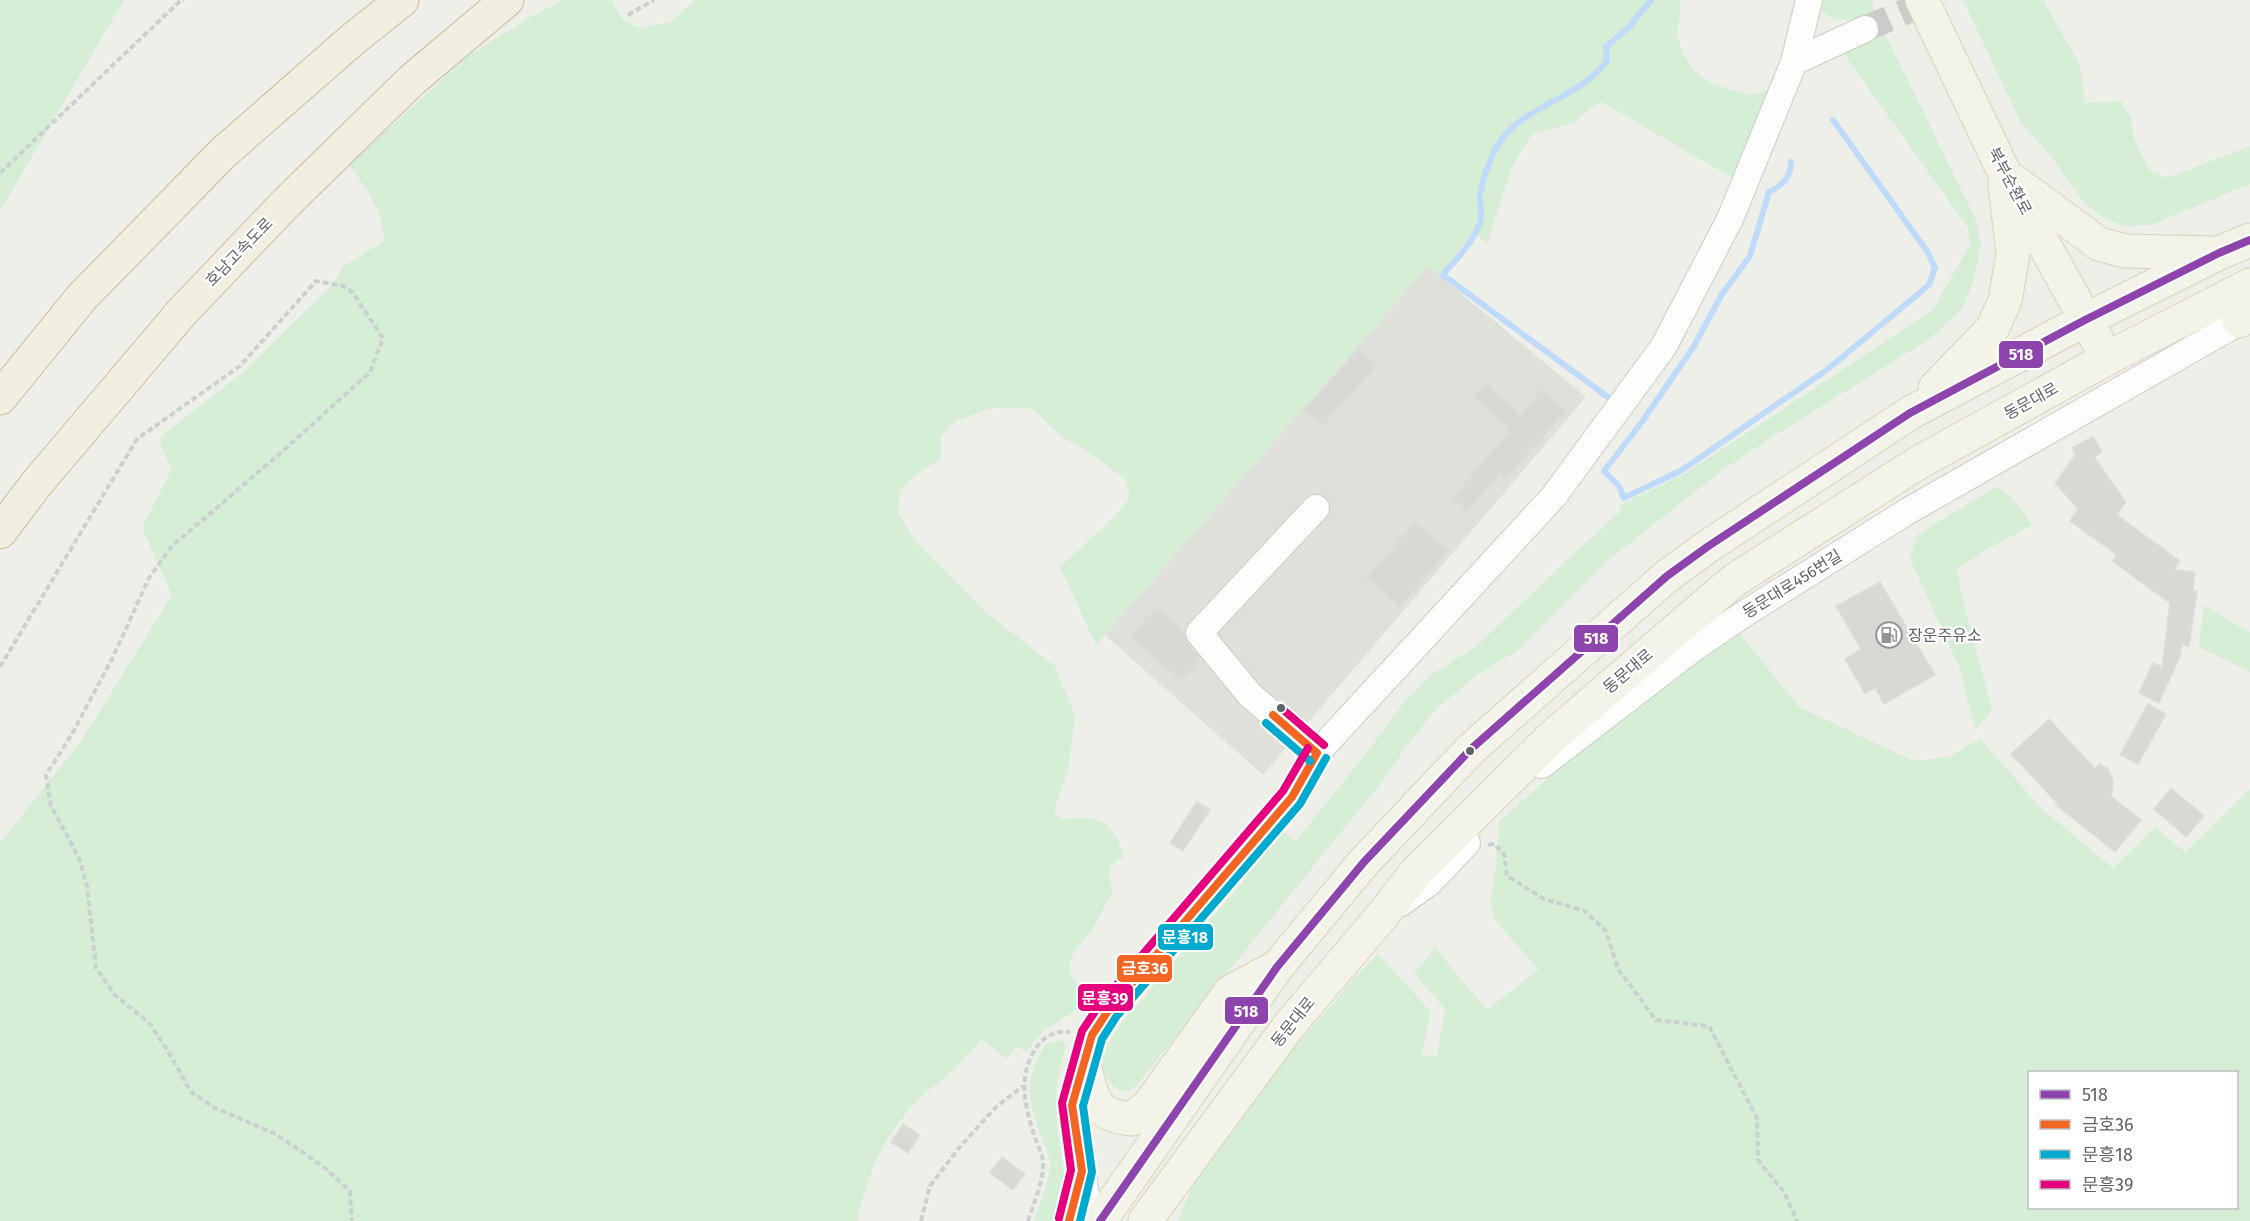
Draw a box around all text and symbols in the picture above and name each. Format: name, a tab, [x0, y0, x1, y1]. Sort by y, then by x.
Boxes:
street label: 북부순환로	[1984, 144, 2036, 218]
street label: 호남고속도로	[201, 213, 277, 290]
line badge: 518	[1998, 340, 2044, 369]
text: 518	[2009, 345, 2033, 364]
street label: 동문대로	[2001, 378, 2062, 424]
street label: 동문대로456번길	[1739, 546, 1845, 622]
fuel station icon: 장운주유소	[1874, 620, 1904, 650]
line badge: 518	[1573, 624, 1619, 653]
place label: 장운주유소	[1908, 626, 1982, 645]
text: 518	[1584, 629, 1608, 648]
street label: 동문대로	[1599, 645, 1657, 697]
unlabelled marker	[1275, 702, 1287, 714]
unlabelled marker	[1464, 745, 1476, 757]
line badge: 문흥18	[1157, 923, 1214, 951]
text: 문흥18	[1162, 928, 1208, 947]
line badge: 금호36	[1116, 954, 1173, 983]
text: 금호36	[1122, 959, 1168, 978]
line badge: 문흥39	[1077, 983, 1134, 1012]
text: 문흥39	[1082, 989, 1128, 1008]
street label: 동문대로	[1267, 993, 1319, 1051]
line badge: 518	[1224, 996, 1269, 1025]
text: 518	[1234, 1002, 1258, 1021]
legend	[2028, 1071, 2238, 1209]
text: 518	[2082, 1084, 2108, 1106]
text: 금호36	[2082, 1114, 2134, 1136]
text: 문흥18	[2082, 1144, 2133, 1166]
text: 문흥39	[2082, 1174, 2133, 1196]

